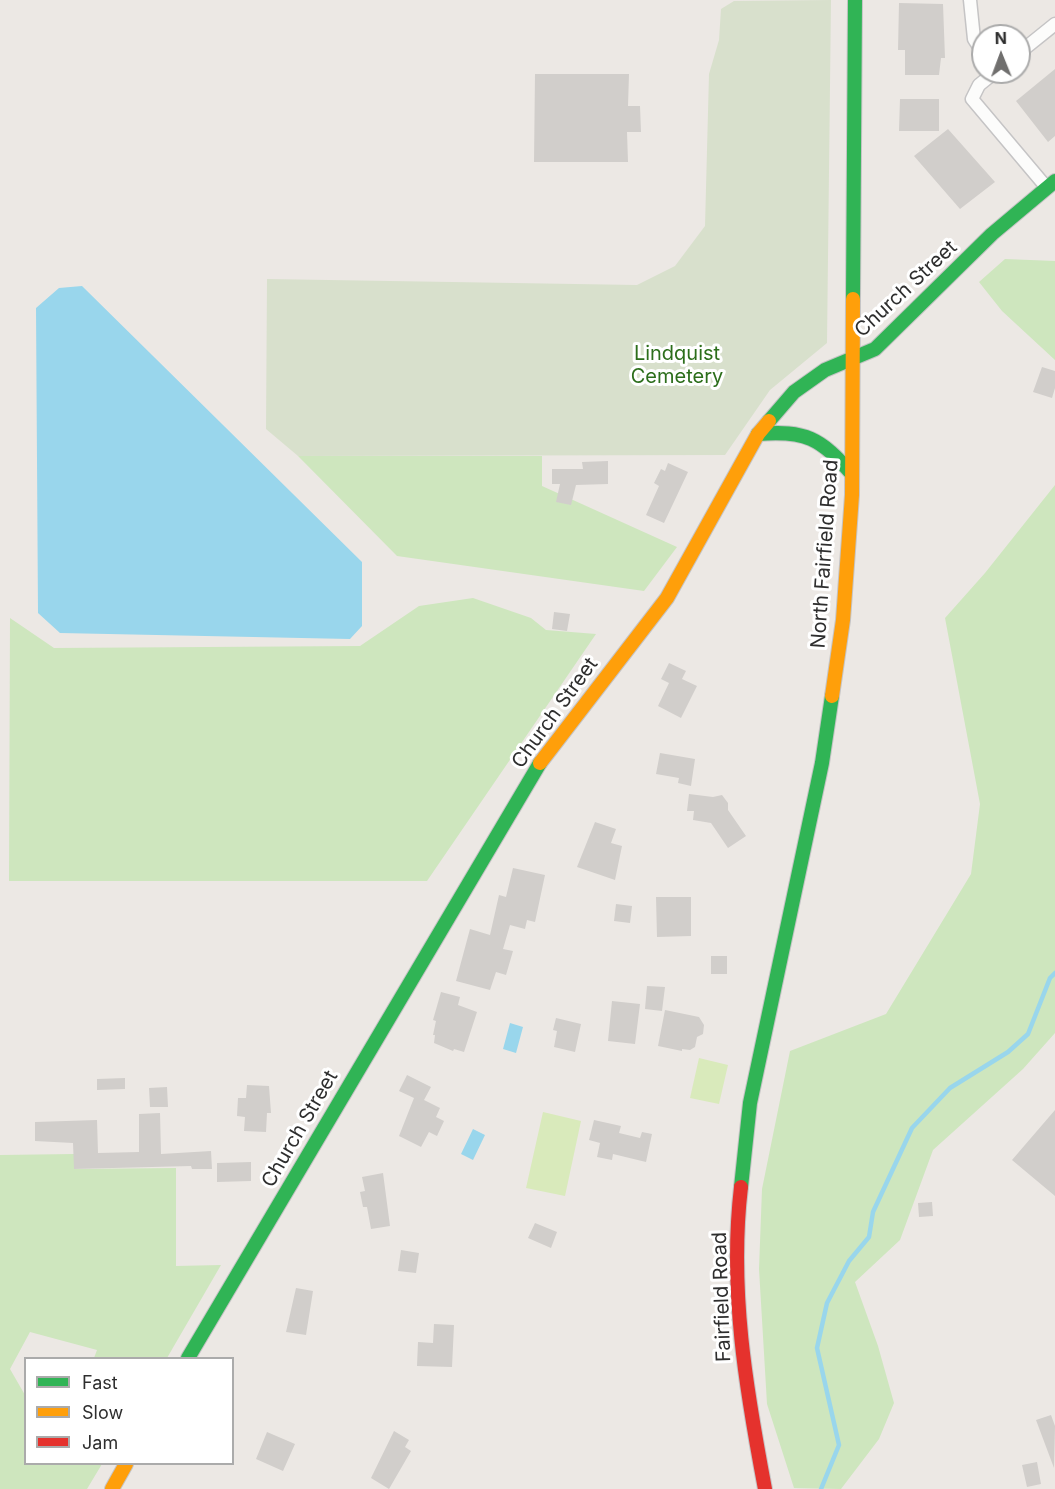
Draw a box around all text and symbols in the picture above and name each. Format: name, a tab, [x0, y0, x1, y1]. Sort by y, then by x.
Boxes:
north arrow	[971, 24, 1031, 84]
text: N	[994, 28, 1007, 48]
street label: Church Street	[850, 236, 962, 342]
park label: Lindquist Cemetery	[631, 342, 723, 389]
street label: North Fairfield Road	[806, 459, 844, 649]
street label: Church Street	[507, 653, 603, 773]
street label: Church Street	[257, 1066, 343, 1192]
street label: Fairfield Road	[708, 1232, 736, 1362]
legend	[24, 1357, 234, 1465]
text: Fast	[82, 1372, 118, 1393]
text: Slow	[82, 1402, 123, 1423]
text: Jam	[82, 1432, 118, 1453]

